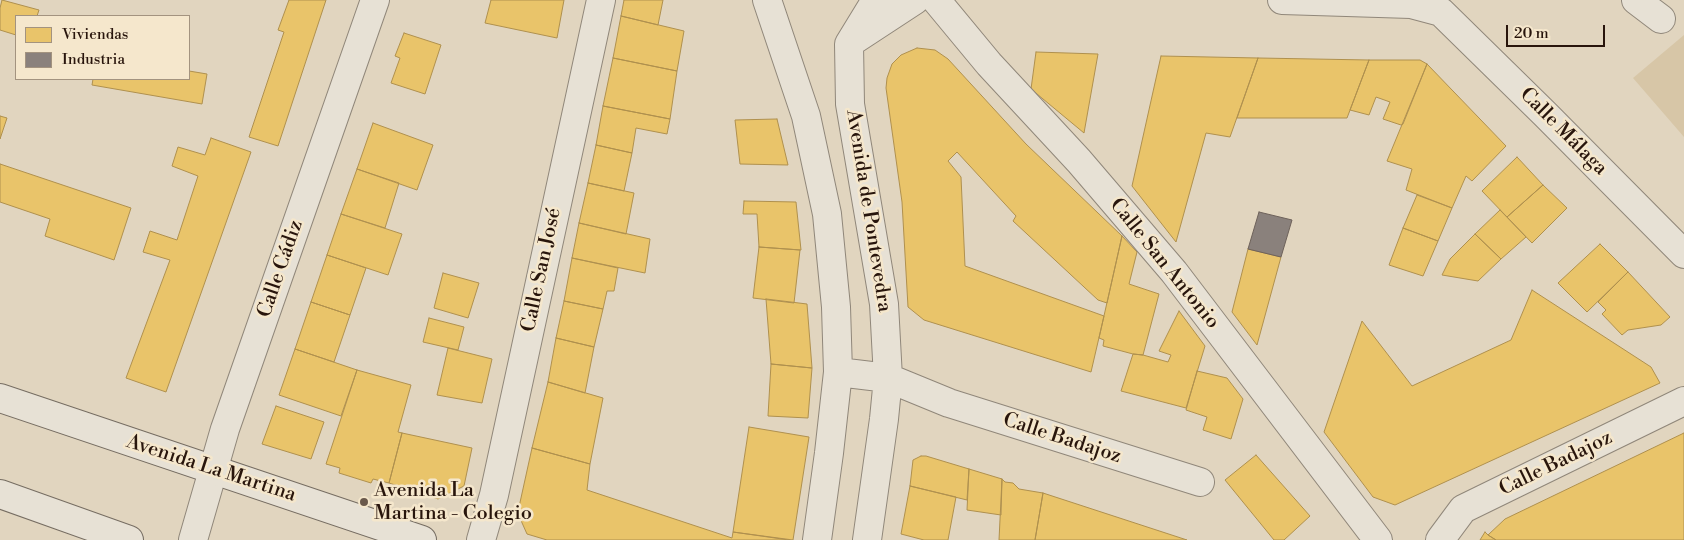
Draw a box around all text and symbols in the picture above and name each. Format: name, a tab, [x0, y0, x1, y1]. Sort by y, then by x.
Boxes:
legend	[15, 15, 190, 80]
scale bar	[1509, 15, 1608, 47]
text: 20 m	[1514, 24, 1549, 43]
text: Viviendas	[62, 25, 128, 44]
text: Industria	[62, 50, 125, 69]
street label: Calle Málaga	[1514, 83, 1612, 181]
street label: Avenida de Pontevedra	[840, 108, 896, 314]
street label: Calle San Antonio	[1104, 194, 1224, 334]
street label: Calle San José	[517, 206, 567, 334]
street label: Calle Cádiz	[253, 217, 309, 321]
street label: Calle Badajoz	[1000, 409, 1124, 469]
street label: Calle Badajoz	[1496, 426, 1616, 502]
street label: Avenida La Martina	[123, 430, 299, 508]
place label: Avenida La Martina - Colegio	[374, 479, 532, 526]
marker: Avenida La Martina - Colegio	[358, 496, 370, 508]

